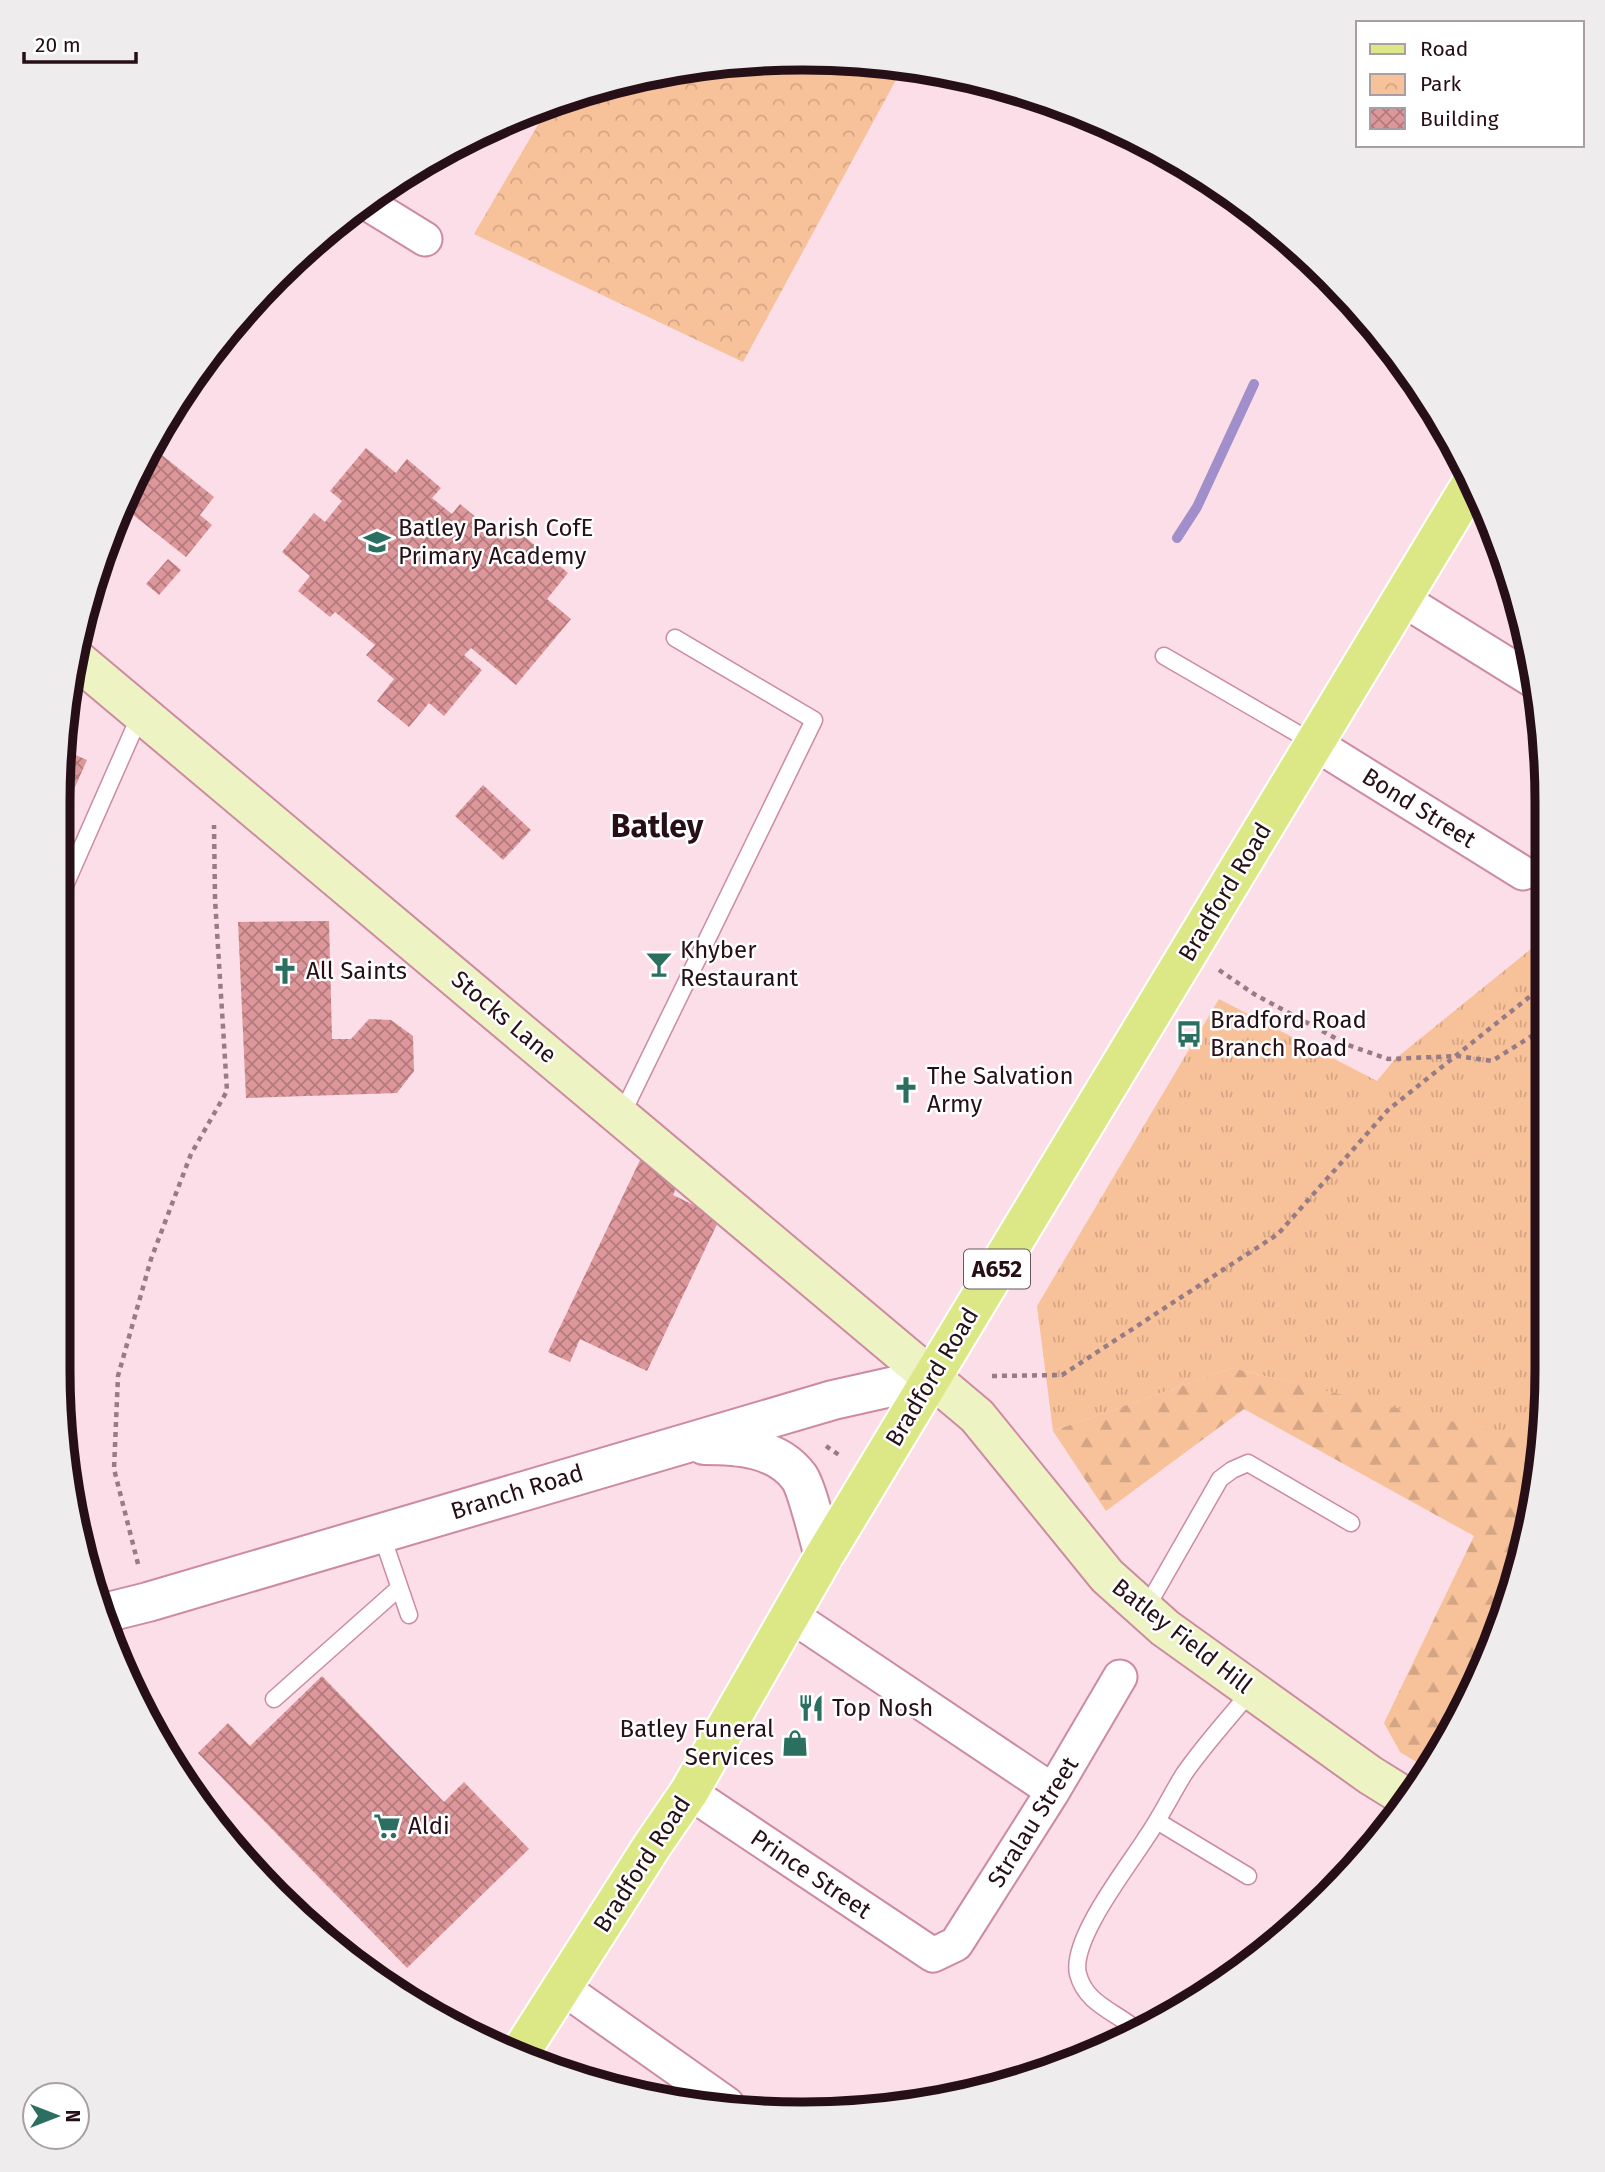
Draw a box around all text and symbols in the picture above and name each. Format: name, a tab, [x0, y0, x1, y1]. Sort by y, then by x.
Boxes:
scale bar	[24, 21, 136, 65]
legend	[1356, 21, 1584, 147]
text: 20 m	[35, 32, 81, 58]
text: Road	[1420, 36, 1468, 62]
text: Park	[1420, 71, 1462, 97]
text: Building	[1420, 106, 1499, 132]
place label: Batley Parish CofE Primary Academy	[398, 514, 593, 570]
school or university icon: Batley Parish CofE Primary Academy	[362, 527, 392, 557]
street label: Bond Street	[1357, 762, 1481, 854]
district label: Batley	[611, 807, 704, 845]
street label: Bradford Road	[1173, 818, 1277, 966]
place label: Khyber Restaurant	[680, 936, 799, 992]
bar icon: Khyber Restaurant	[644, 949, 674, 979]
church icon: All Saints	[270, 956, 300, 986]
place label: All Saints	[306, 957, 407, 985]
street label: Stocks Lane	[446, 965, 562, 1069]
place label: Bradford Road Branch Road	[1210, 1006, 1367, 1062]
bus stop icon: Bradford Road Branch Road	[1174, 1019, 1204, 1049]
place label: The Salvation Army	[927, 1062, 1074, 1118]
church icon: The Salvation Army	[891, 1075, 921, 1105]
road number: A652	[964, 1250, 1030, 1288]
street label: Bradford Road	[880, 1303, 984, 1451]
street label: Branch Road	[447, 1459, 587, 1525]
street label: Batley Field Hill	[1107, 1573, 1257, 1699]
restaurant icon: Top Nosh	[796, 1693, 826, 1723]
place label: Top Nosh	[832, 1694, 933, 1722]
place label: Batley Funeral Services	[620, 1715, 774, 1771]
shop icon: Batley Funeral Services	[780, 1728, 810, 1758]
street label: Stralau Street	[982, 1751, 1084, 1892]
street label: Bradford Road	[588, 1791, 696, 1937]
supermarket icon: Aldi	[372, 1811, 402, 1841]
place label: Aldi	[408, 1812, 450, 1840]
street label: Prince Street	[746, 1823, 877, 1925]
north arrow	[21, 2081, 91, 2151]
text: N	[61, 2110, 84, 2122]

